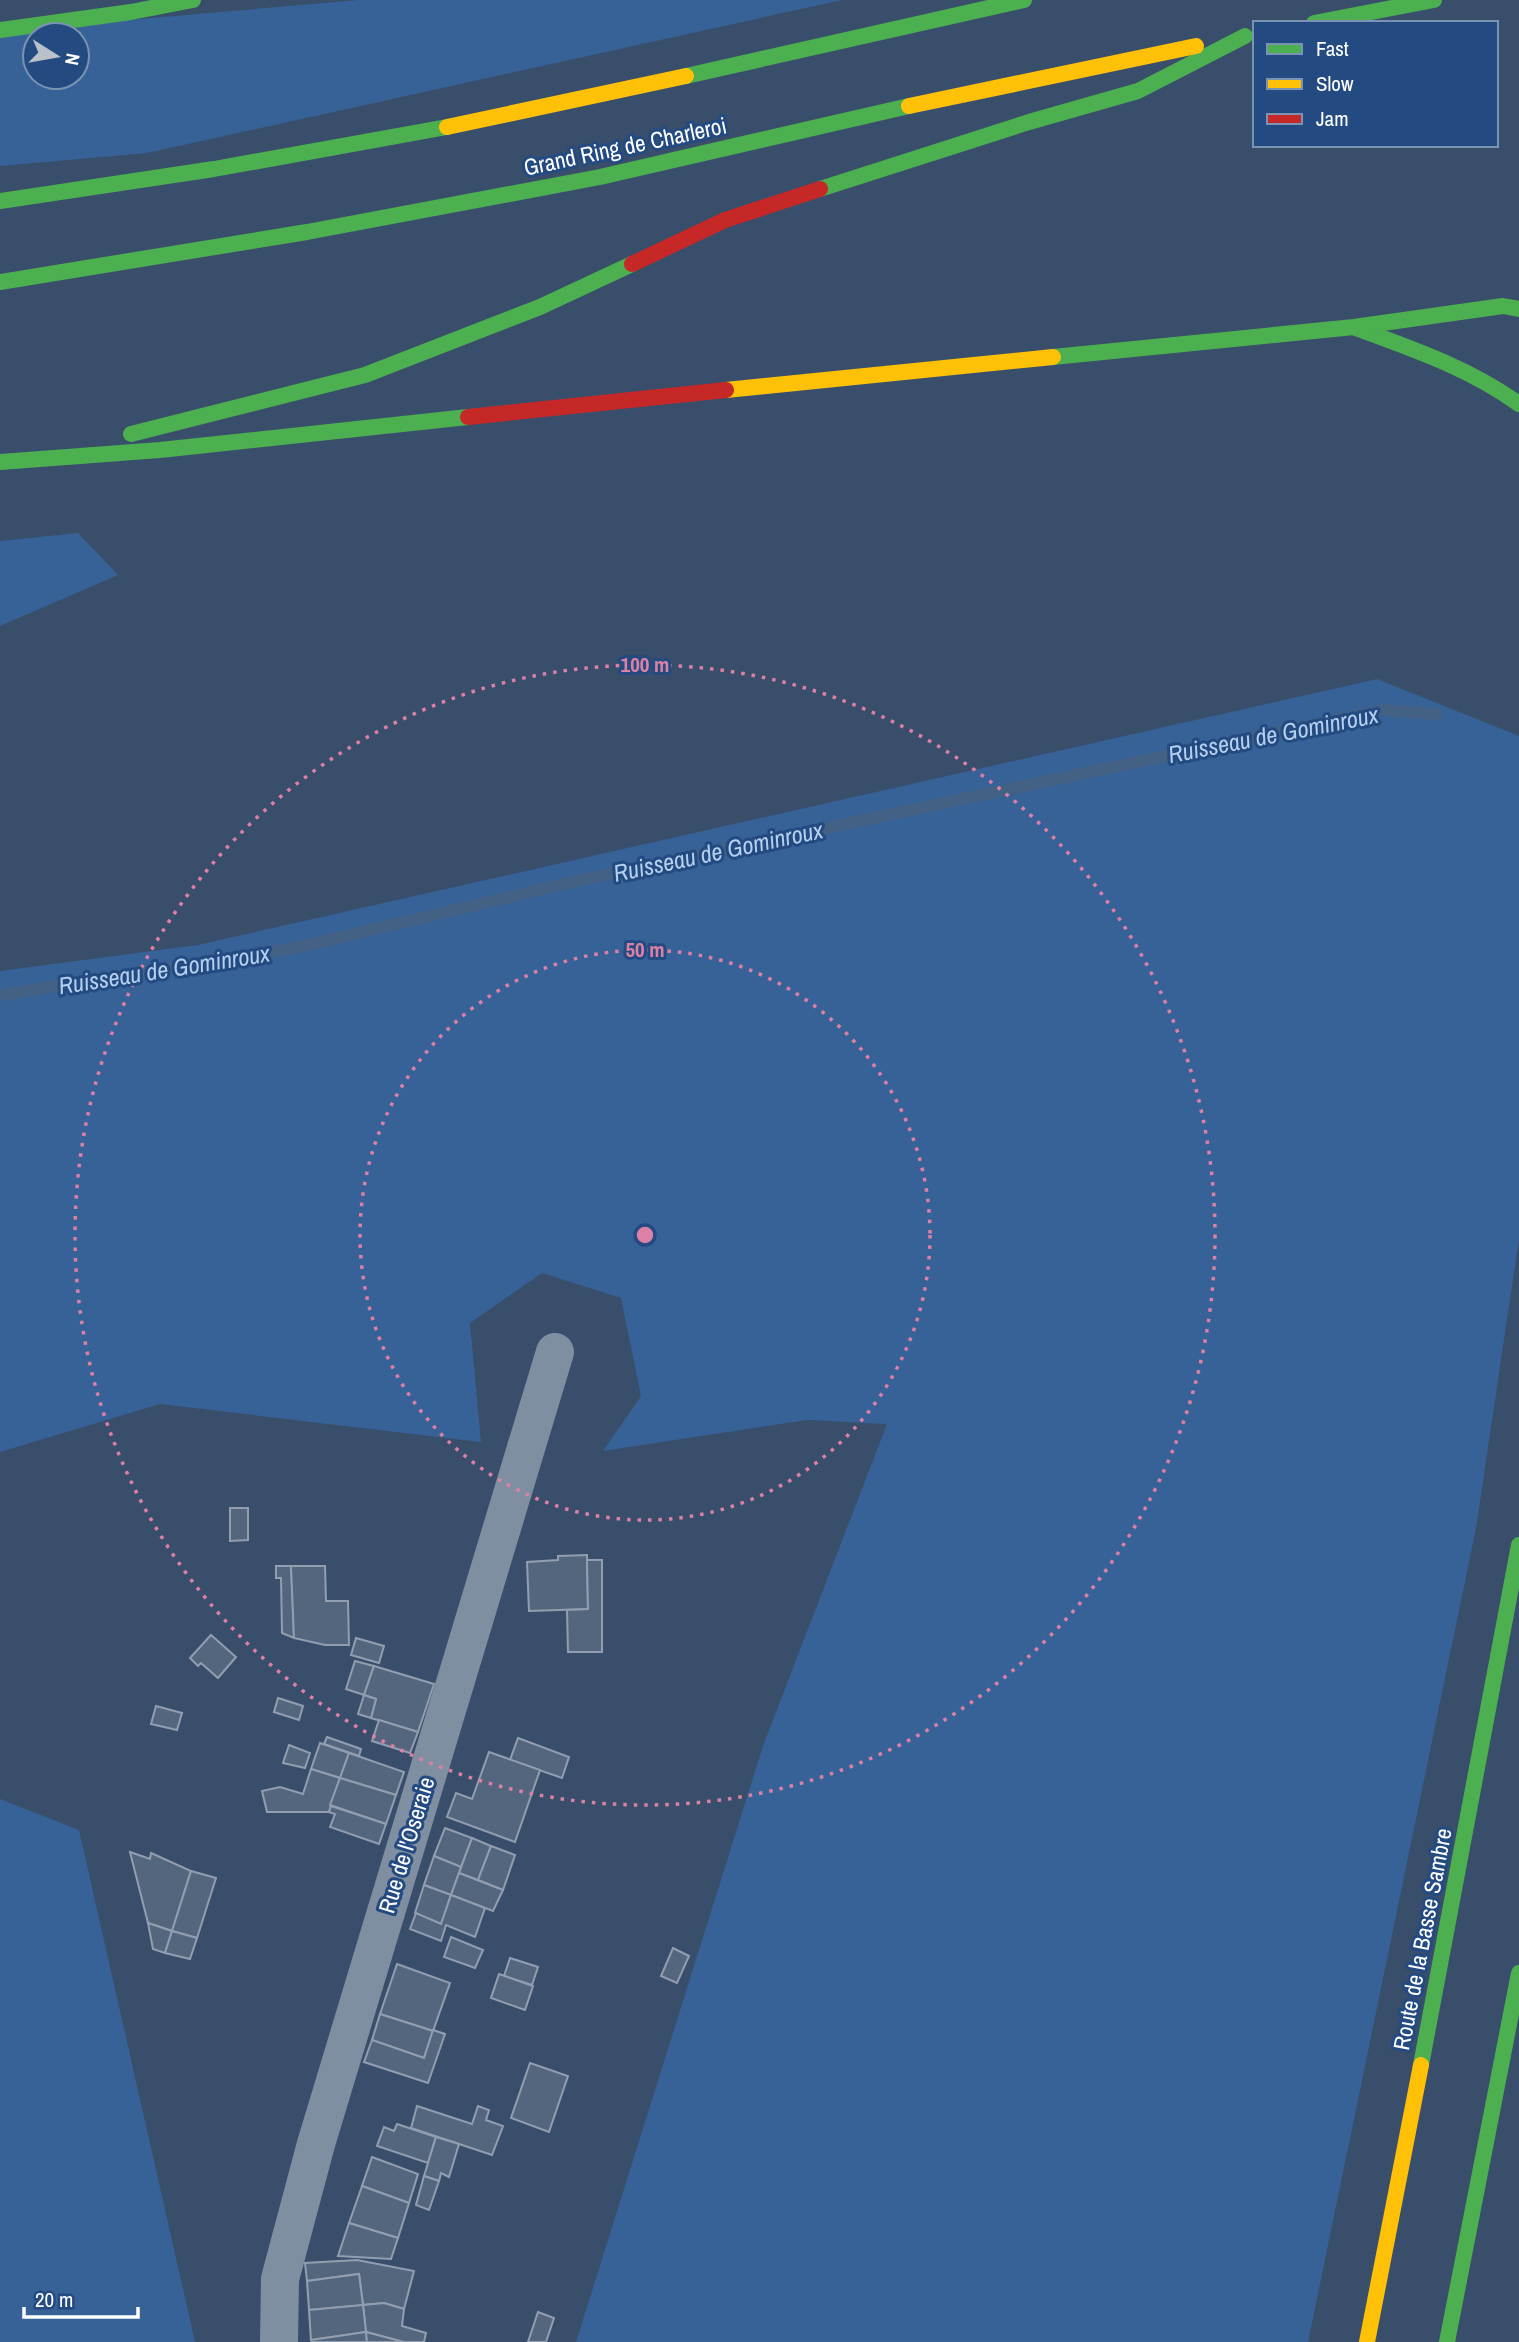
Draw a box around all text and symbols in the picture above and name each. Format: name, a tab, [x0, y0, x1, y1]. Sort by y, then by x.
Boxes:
north arrow	[21, 21, 91, 91]
legend	[1253, 21, 1498, 147]
text: Fast	[1316, 34, 1349, 63]
text: N	[59, 51, 87, 67]
text: Slow	[1316, 69, 1354, 98]
text: Jam	[1316, 104, 1349, 133]
street label: Grand Ring de Charleroi	[521, 109, 729, 183]
text: 100 m	[621, 650, 669, 679]
water label: Ruisseau de Gominroux	[1165, 698, 1382, 770]
water label: Ruisseau de Gominroux	[610, 813, 827, 889]
text: 50 m	[625, 935, 665, 964]
water label: Ruisseau de Gominroux	[56, 936, 273, 1001]
centre of rings	[633, 1223, 657, 1247]
street label: Rue de l'Oseraie	[371, 1773, 441, 1917]
street label: Route de la Basse Sambre	[1385, 1825, 1459, 2053]
scale bar	[24, 2276, 138, 2320]
text: 20 m	[35, 2285, 73, 2314]

